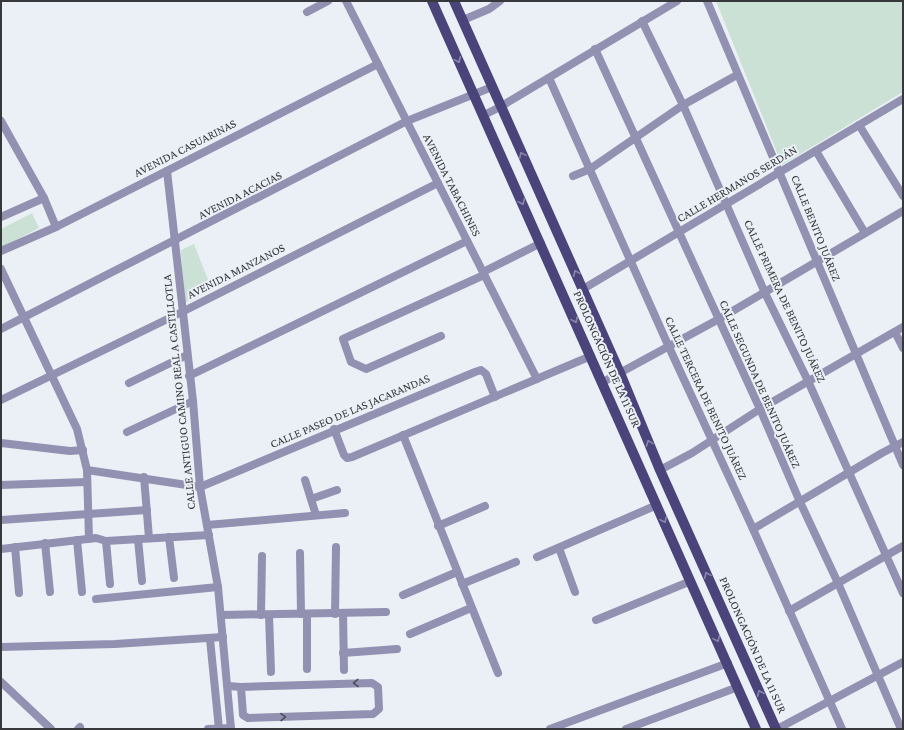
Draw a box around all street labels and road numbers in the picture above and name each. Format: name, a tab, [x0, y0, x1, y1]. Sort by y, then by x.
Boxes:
street label: AVENIDA CASUARINAS	[132, 116, 239, 180]
street label: AVENIDA TABACHINES	[420, 131, 484, 239]
street label: CALLE HERMANOS SERDÁN	[674, 143, 800, 225]
street label: AVENIDA ACACIAS	[196, 168, 285, 222]
street label: CALLE BENITO JUÁREZ	[788, 173, 844, 283]
street label: CALLE PRIMERA DE BENITO JUÁREZ	[741, 217, 829, 385]
street label: AVENIDA MANZANOS	[185, 240, 288, 302]
street label: CALLE ANTIGUO CAMINO REAL A CASTILLOTLA	[160, 273, 198, 510]
street label: PROLONGACIÓN DE LA 11 SUR	[571, 289, 644, 430]
street label: CALLE SEGUNDA DE BENITO JUÁREZ	[717, 298, 803, 470]
street label: CALLE TERCERA DE BENITO JUÁREZ	[662, 314, 750, 482]
street label: CALLE PASEO DE LAS JACARANDAS	[268, 371, 432, 451]
street label: PROLONGACIÓN DE LA 11 SUR	[717, 575, 790, 716]

